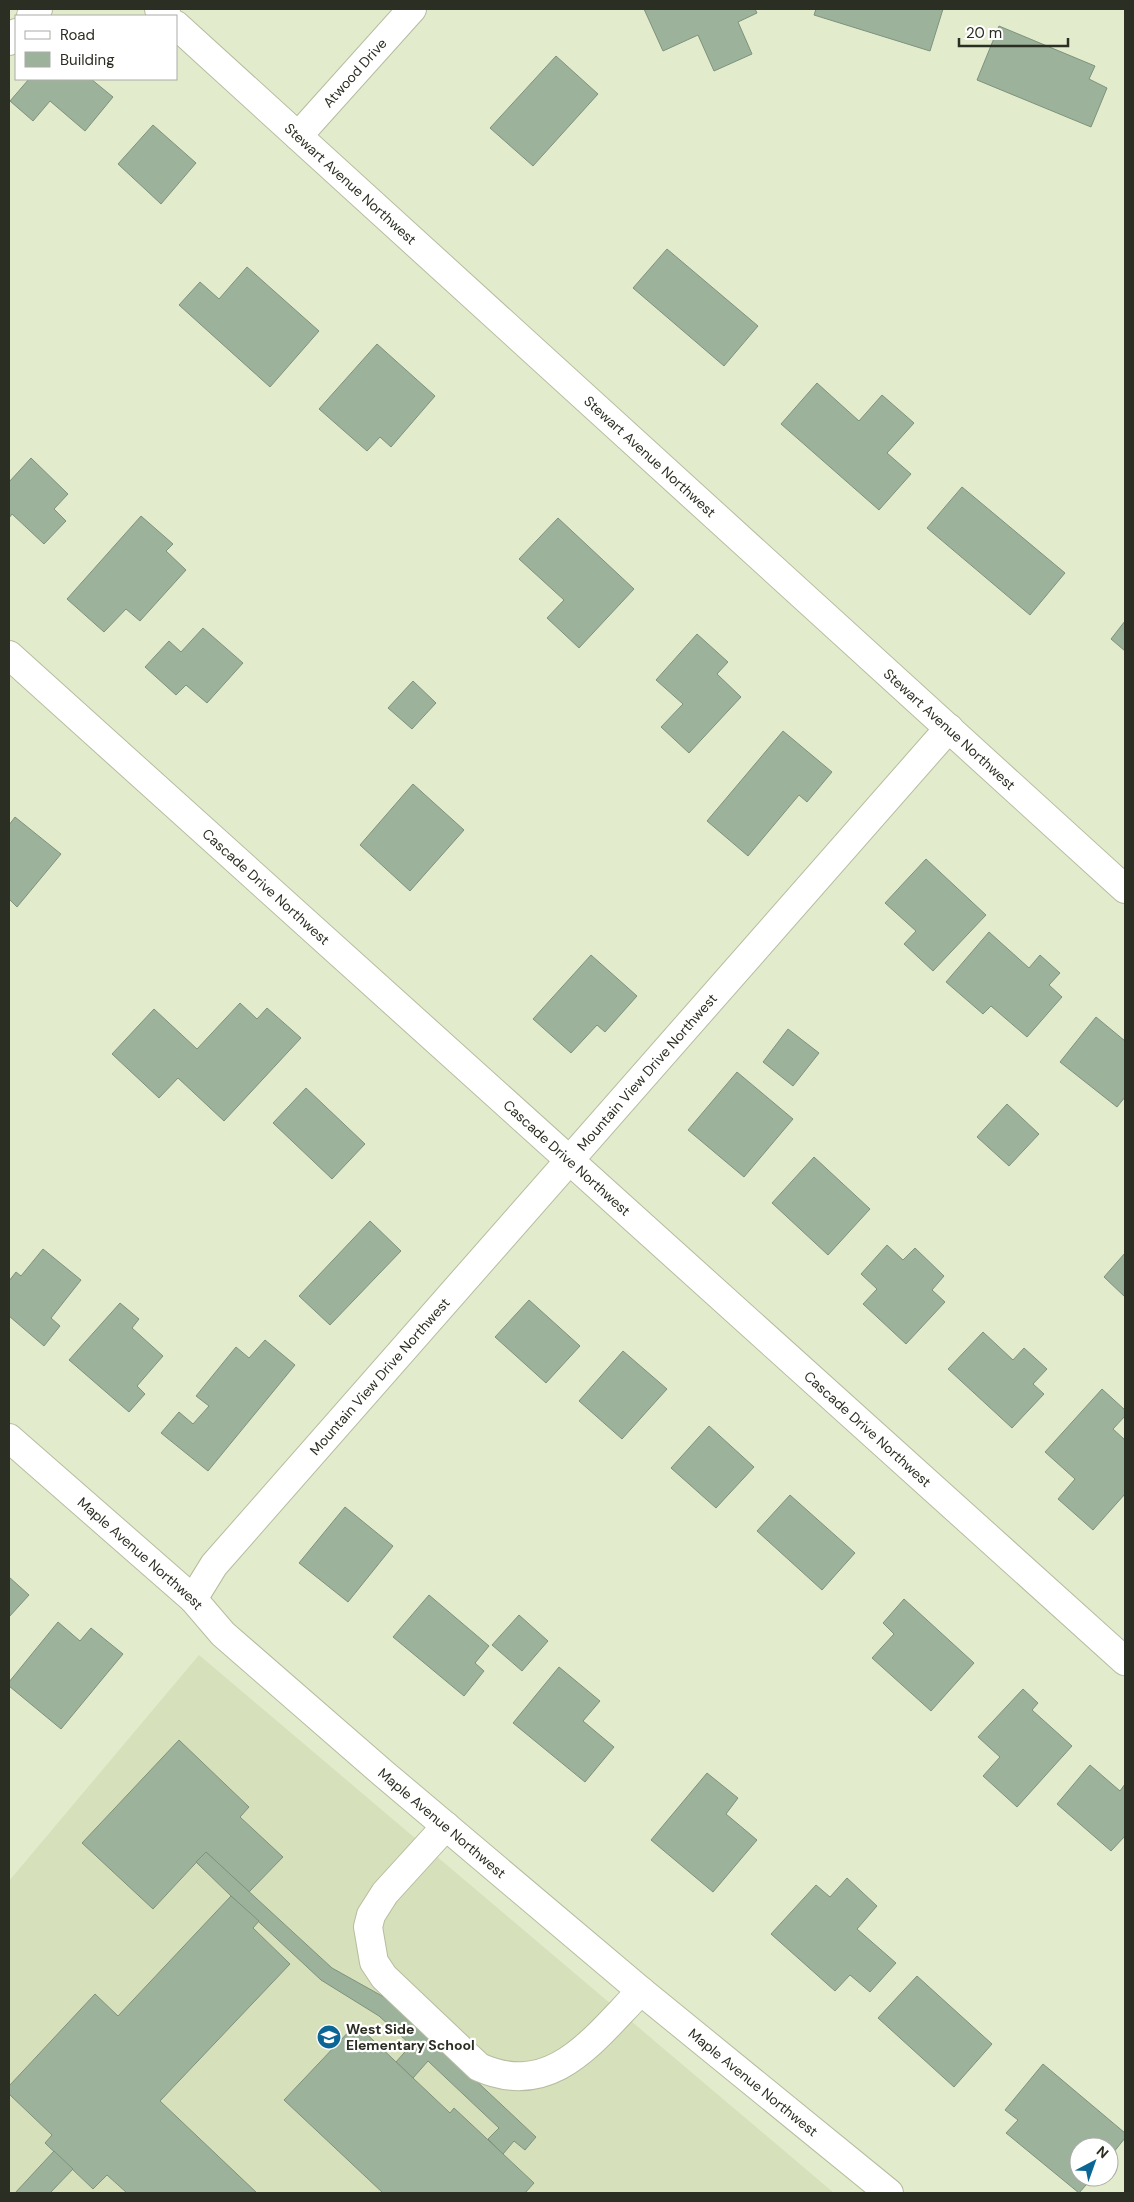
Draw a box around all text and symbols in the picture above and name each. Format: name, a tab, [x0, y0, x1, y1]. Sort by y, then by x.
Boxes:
legend	[15, 15, 178, 80]
scale bar	[959, 15, 1068, 47]
text: 20 m	[966, 23, 1002, 43]
text: Road	[60, 25, 95, 45]
street label: Atwood Drive	[319, 34, 391, 111]
text: Building	[60, 50, 115, 70]
street label: Stewart Avenue Northwest	[281, 119, 420, 249]
street label: Stewart Avenue Northwest	[580, 392, 720, 521]
street label: Stewart Avenue Northwest	[880, 665, 1019, 794]
street label: Cascade Drive Northwest	[199, 825, 333, 949]
street label: Mountain View Drive Northwest	[573, 990, 721, 1154]
street label: Cascade Drive Northwest	[499, 1096, 634, 1220]
street label: Mountain View Drive Northwest	[306, 1294, 454, 1459]
street label: Cascade Drive Northwest	[800, 1367, 935, 1491]
street label: Maple Avenue Northwest	[74, 1493, 207, 1613]
street label: Maple Avenue Northwest	[375, 1764, 510, 1882]
place label: West Side Elementary School	[346, 2020, 475, 2054]
school or university icon: West Side Elementary School	[316, 2024, 342, 2050]
street label: Maple Avenue Northwest	[685, 2024, 822, 2140]
north arrow	[1069, 2137, 1119, 2187]
text: N	[1093, 2142, 1112, 2162]

